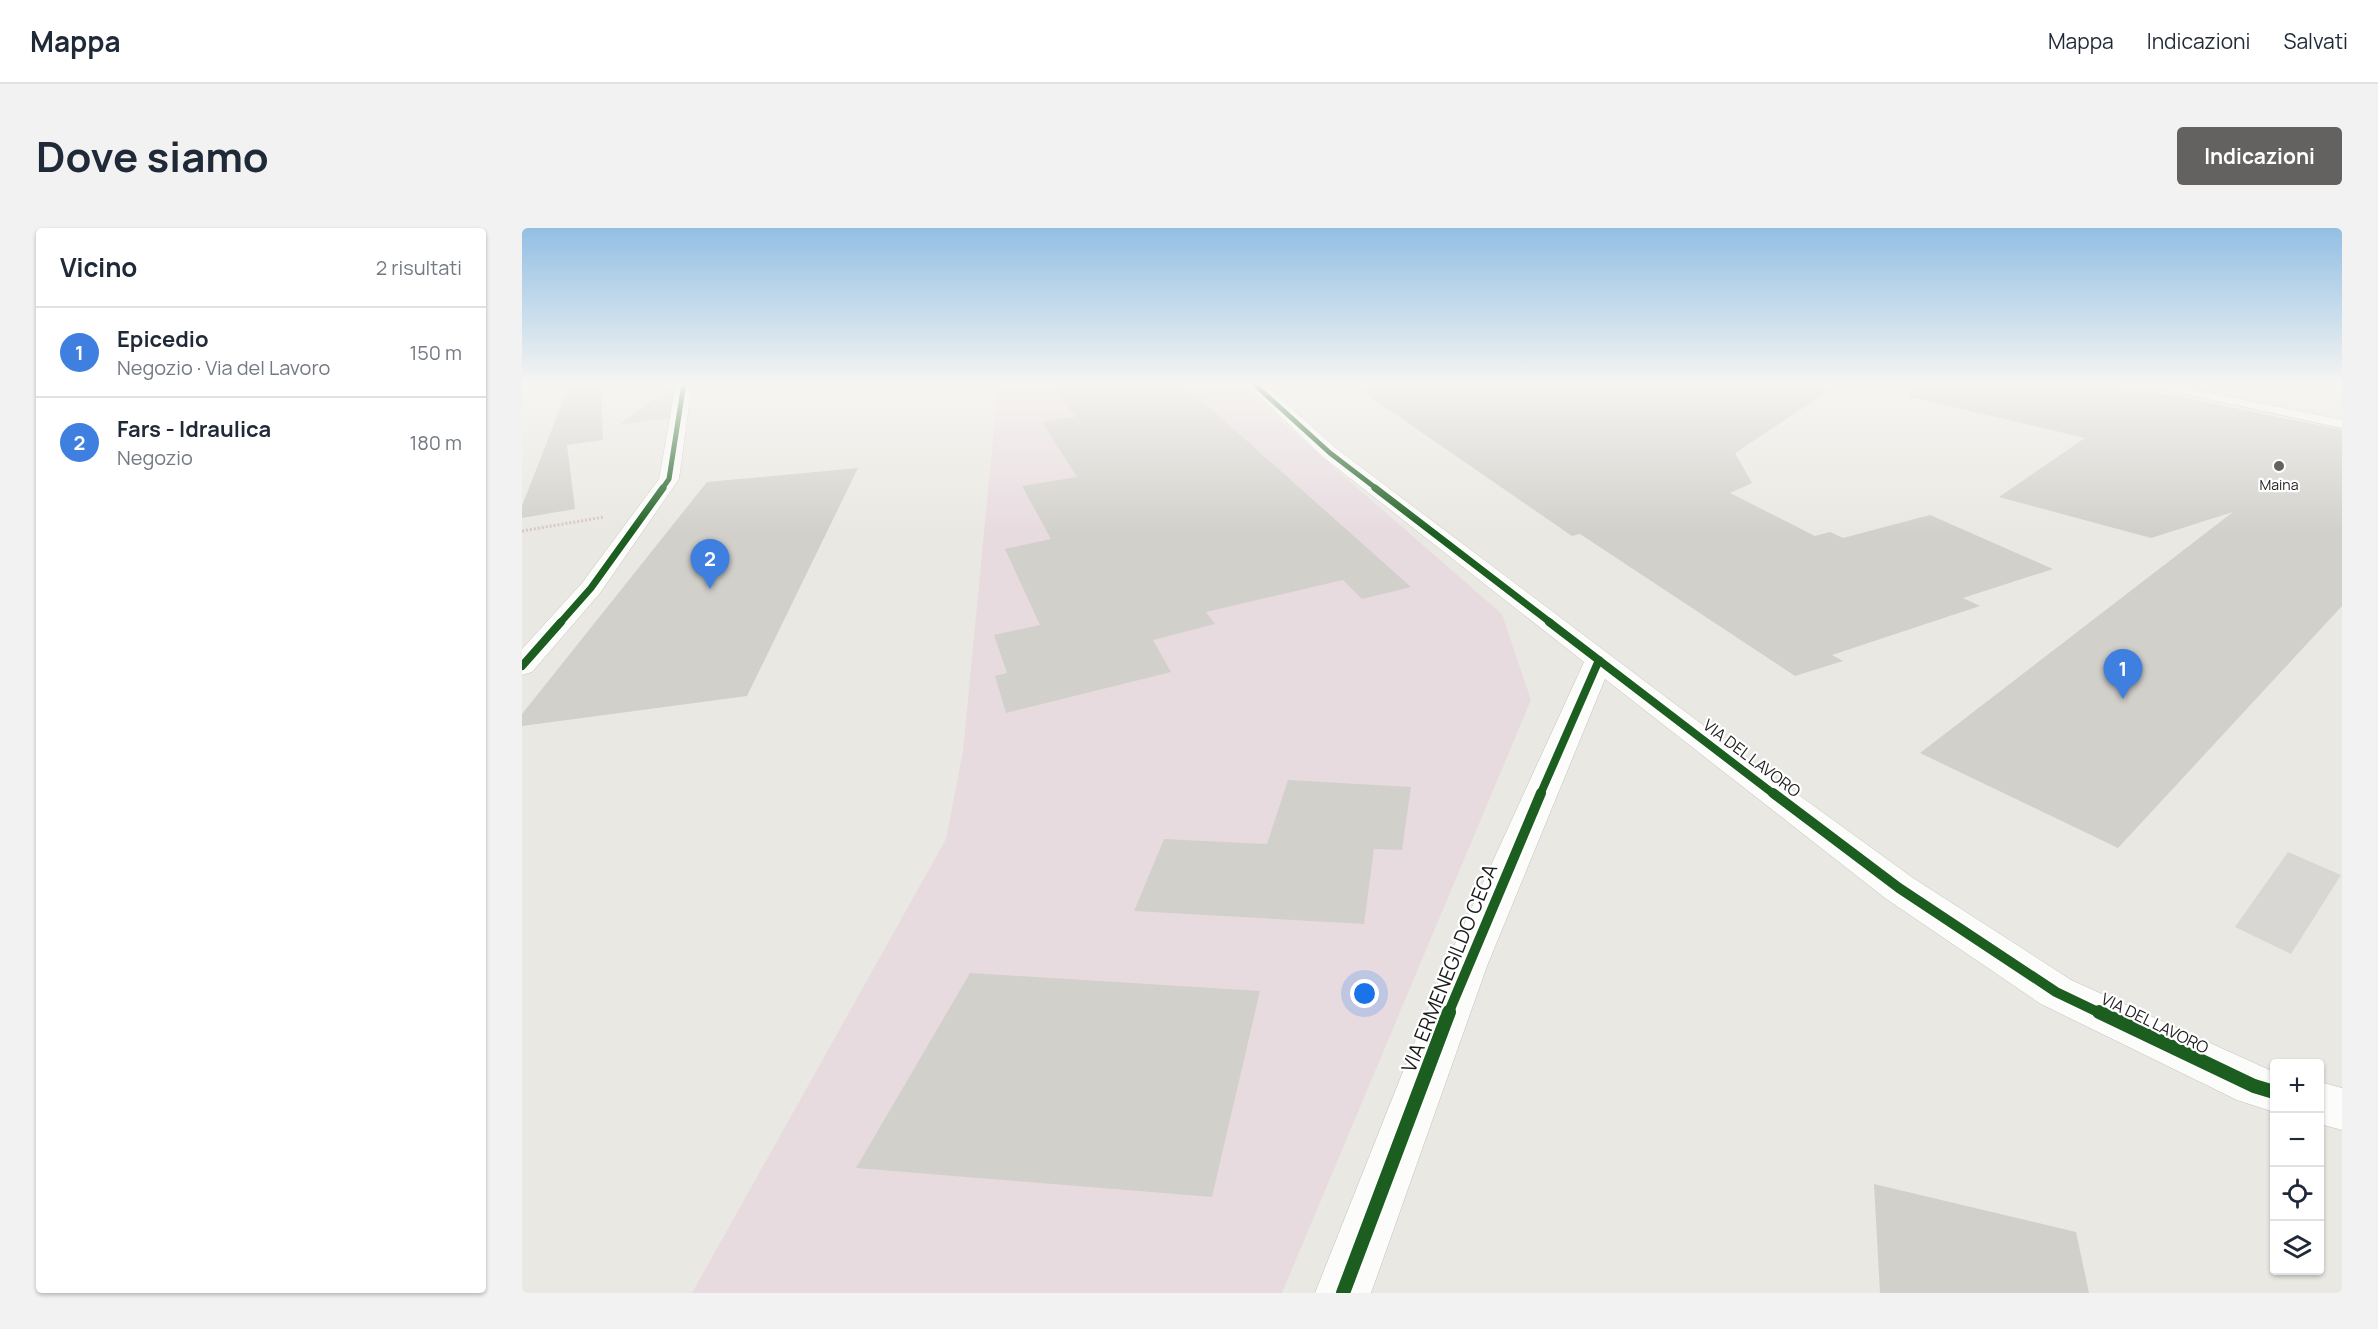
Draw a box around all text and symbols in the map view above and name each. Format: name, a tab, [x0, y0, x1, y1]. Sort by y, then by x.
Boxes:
text: Mappa	[30, 22, 121, 60]
text: Mappa	[2048, 27, 2114, 55]
text: Indicazioni	[2147, 27, 2250, 55]
text: Salvati	[2283, 27, 2348, 55]
text: Dove siamo	[36, 127, 269, 185]
button: Indicazioni	[2177, 127, 2342, 185]
text: Vicino	[60, 249, 137, 285]
text: 2 risultati	[376, 254, 462, 281]
text: Epicedio	[117, 324, 209, 354]
text: 1	[75, 339, 84, 366]
text: 150 m	[409, 339, 462, 366]
text: Negozio · Via del Lavoro	[117, 354, 330, 381]
text: Fars - Idraulica	[117, 414, 271, 444]
text: 2	[74, 429, 85, 456]
text: 180 m	[409, 429, 462, 456]
text: Negozio	[117, 444, 193, 471]
marker: Maina	[2272, 459, 2286, 473]
place label: Maina	[2260, 475, 2298, 494]
pin: 2	[690, 540, 729, 589]
pin: 1	[2104, 650, 2142, 699]
street label: VIA DEL LAVORO	[1699, 714, 1806, 802]
street label: VIA ERMENEGILDO CECA	[1395, 859, 1503, 1076]
your location	[1350, 979, 1379, 1008]
street label: VIA DEL LAVORO	[2098, 987, 2213, 1059]
map controls	[2270, 1059, 2324, 1275]
button: +	[2270, 1059, 2324, 1113]
button: −	[2270, 1113, 2324, 1167]
button: locate	[2270, 1167, 2324, 1221]
button: layers	[2270, 1221, 2324, 1275]

